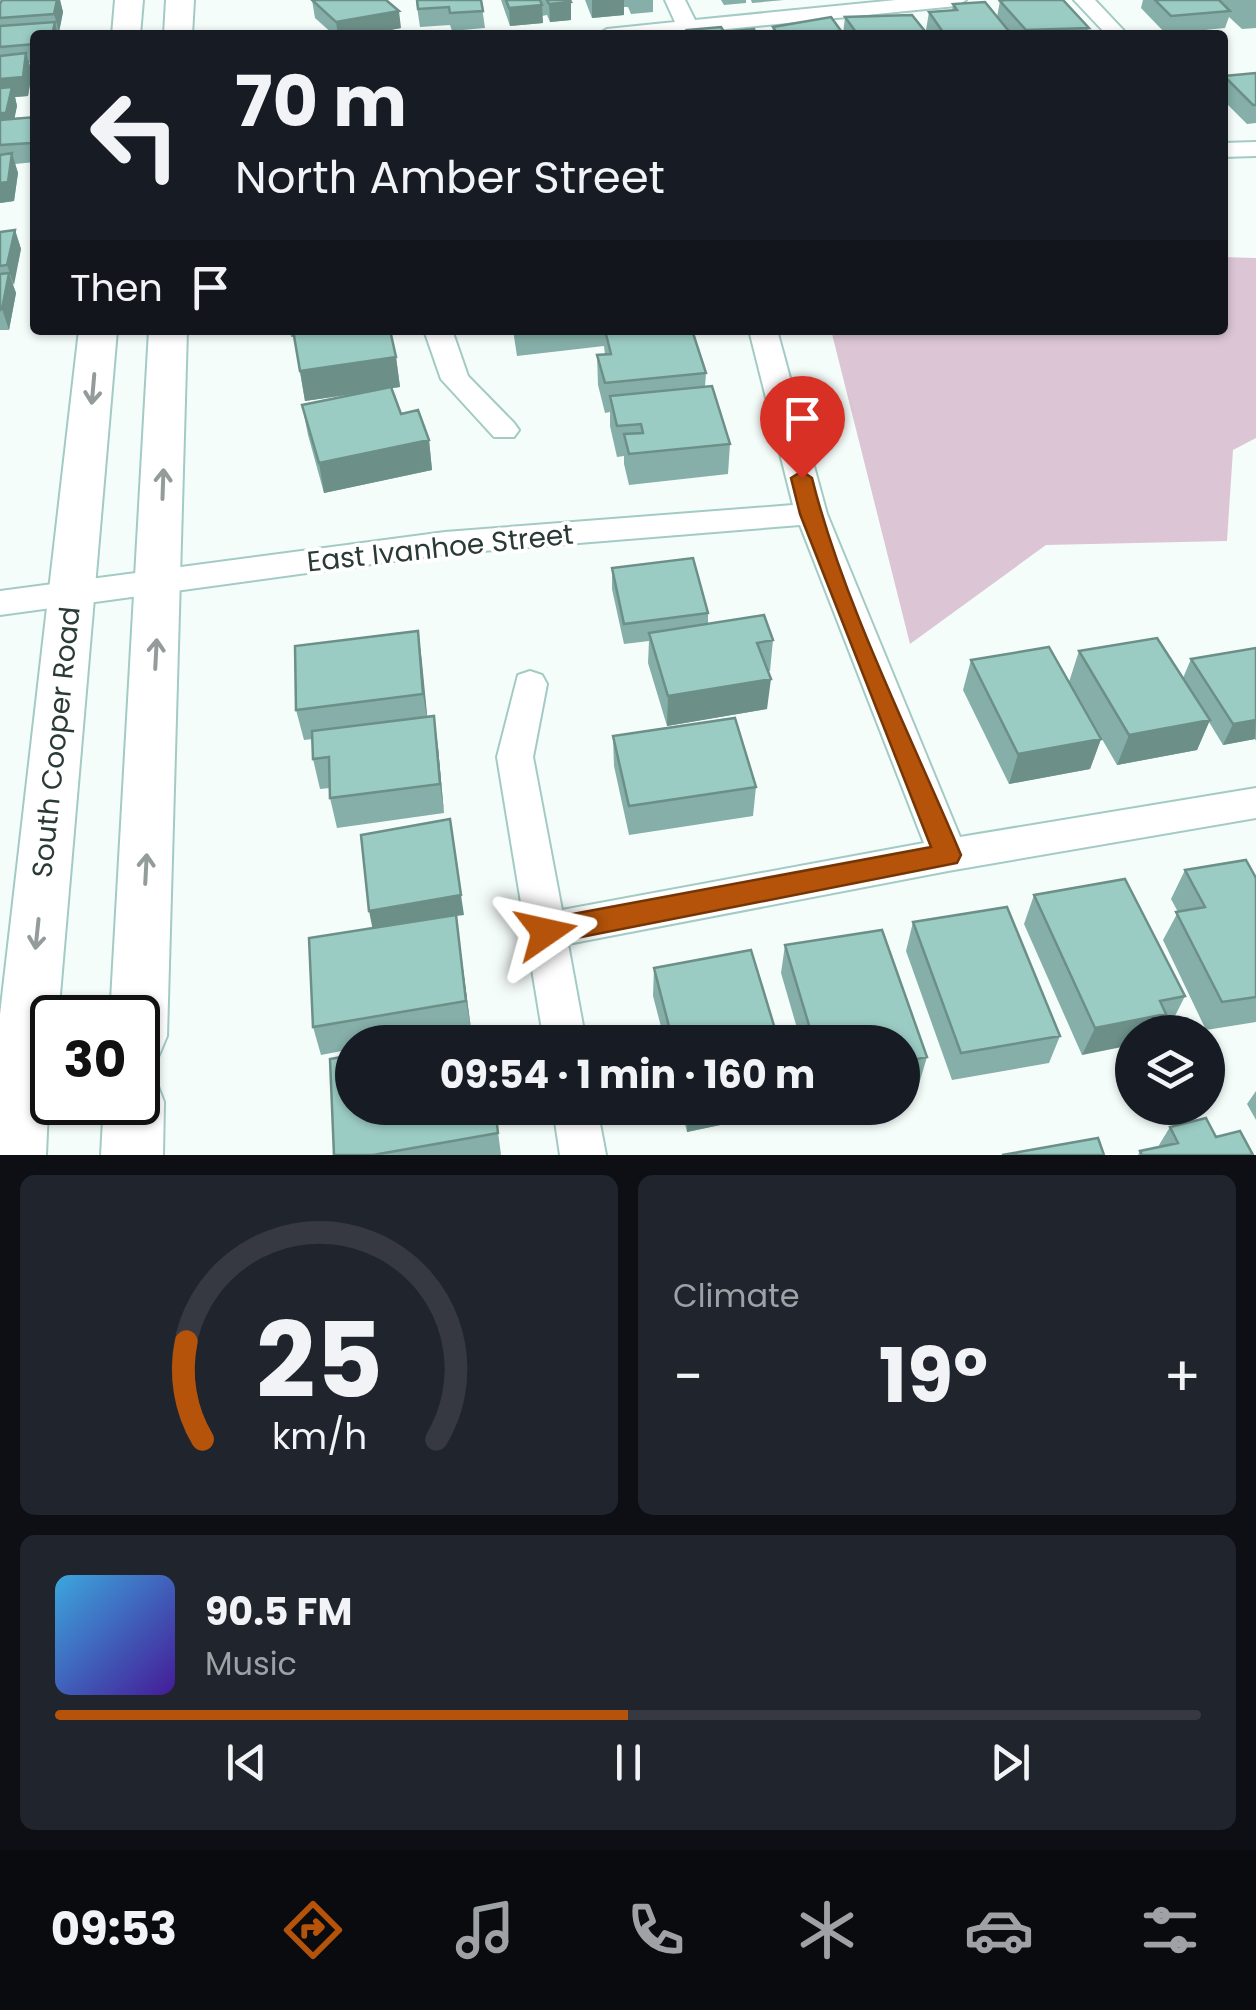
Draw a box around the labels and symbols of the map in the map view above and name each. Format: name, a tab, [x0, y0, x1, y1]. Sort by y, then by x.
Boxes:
one-way arrow	[83, 373, 102, 405]
pin	[760, 376, 845, 479]
one-way arrow	[153, 468, 172, 500]
street label: East Ivanhoe Street	[305, 515, 575, 581]
street label: South Cooper Road	[22, 605, 90, 879]
one-way arrow	[147, 639, 166, 671]
one-way arrow	[136, 853, 155, 885]
position arrow	[494, 880, 598, 984]
one-way arrow	[27, 918, 46, 950]
speed limit sign: 30	[30, 995, 160, 1125]

